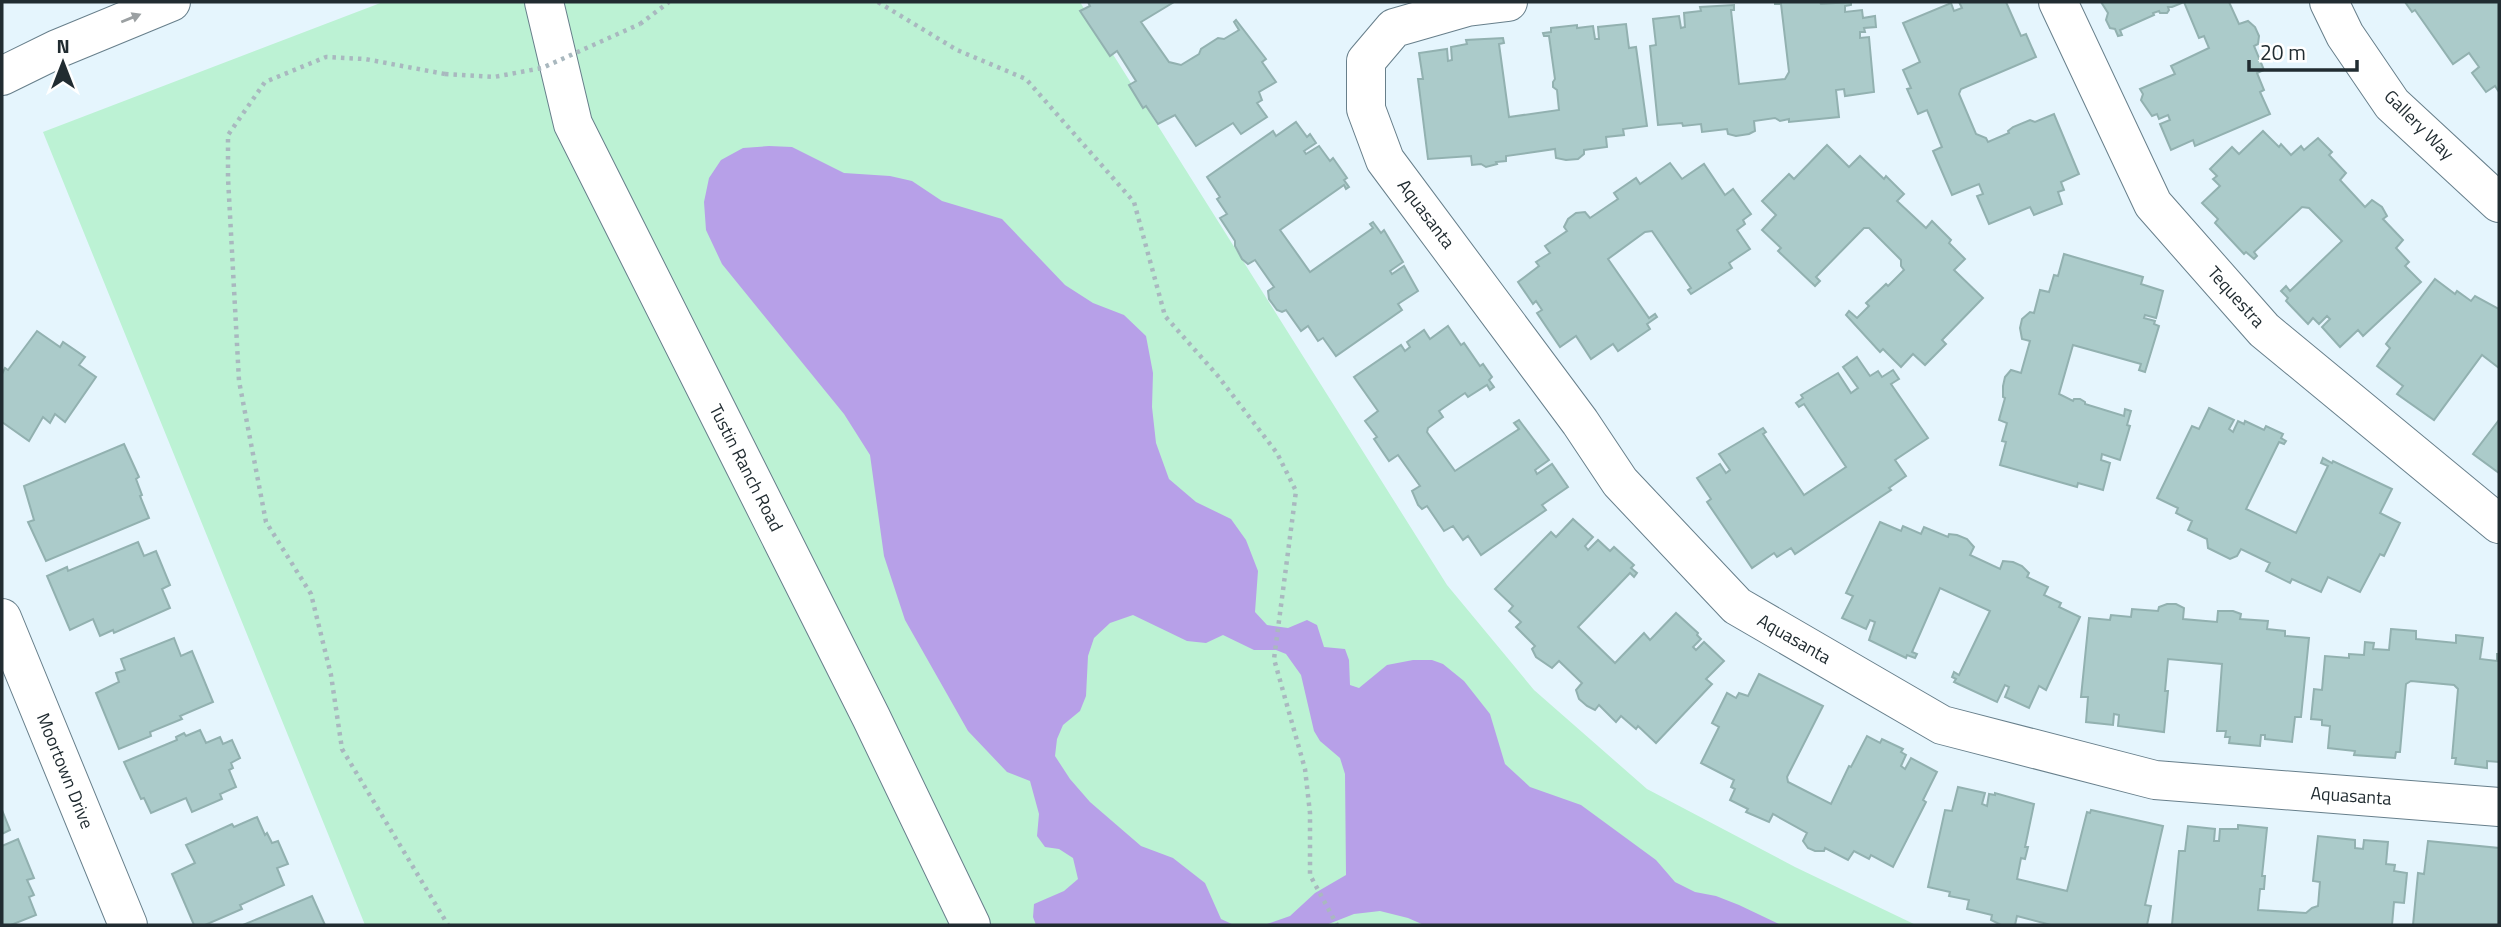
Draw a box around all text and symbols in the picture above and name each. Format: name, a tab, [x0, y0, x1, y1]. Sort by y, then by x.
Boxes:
one-way arrow	[121, 13, 142, 24]
north arrow	[28, 28, 98, 98]
scale bar	[2249, 28, 2358, 72]
text: N	[56, 31, 70, 60]
text: 20 m	[2260, 36, 2306, 68]
street label: Gallery Way	[2378, 83, 2461, 166]
street label: Aquasanta	[1391, 173, 1462, 254]
street label: Tequestra	[2201, 260, 2271, 334]
street label: Tustin Ranch Road	[703, 399, 790, 536]
street label: Aquasanta	[1752, 607, 1836, 671]
street label: Moortown Drive	[30, 709, 101, 833]
street label: Aquasanta	[2310, 779, 2392, 812]

